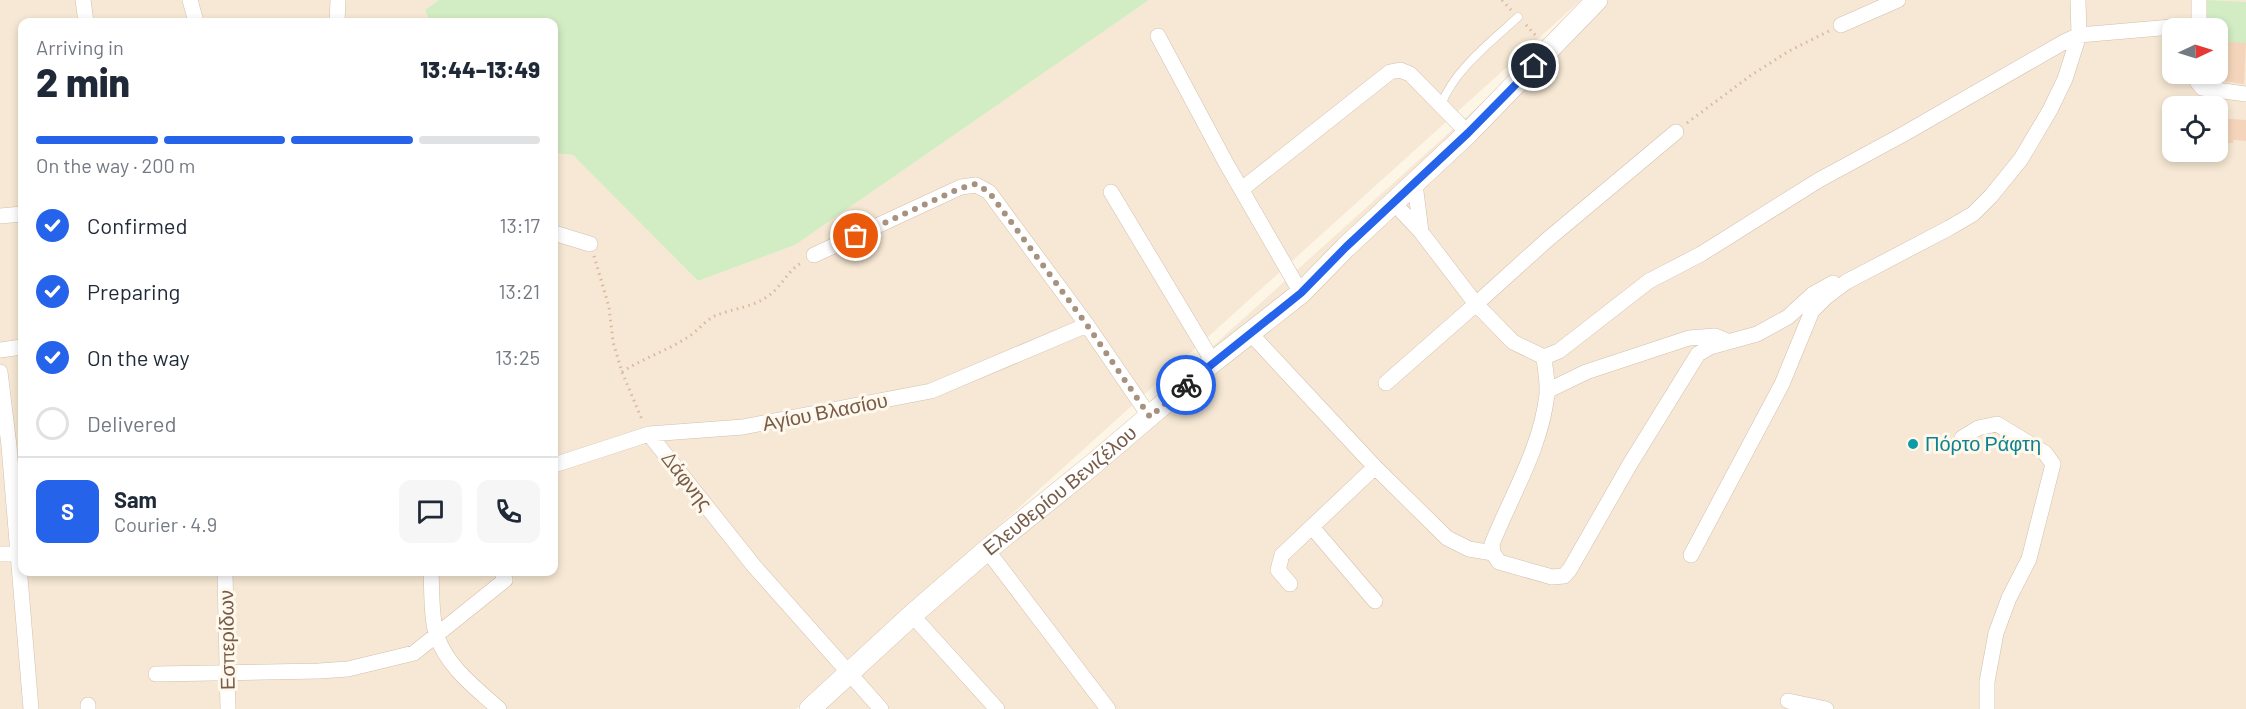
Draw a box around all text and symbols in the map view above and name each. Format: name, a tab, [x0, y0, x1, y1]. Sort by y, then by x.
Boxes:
north arrow	[2162, 18, 2228, 84]
map controls	[2162, 18, 2228, 162]
text: Arriving in	[36, 35, 124, 59]
pin	[1508, 40, 1559, 91]
icon: home	[1517, 49, 1550, 82]
text: 13:44–13:49	[420, 56, 540, 82]
text: 2 min	[36, 58, 130, 105]
button: locate	[2162, 96, 2228, 162]
text: On the way · 200 m	[36, 153, 195, 177]
icon: check	[36, 209, 69, 242]
pin	[830, 210, 881, 261]
text: Confirmed	[87, 212, 187, 238]
text: 13:17	[499, 213, 540, 237]
icon: bag	[839, 219, 872, 252]
icon: check	[36, 275, 69, 308]
text: Preparing	[87, 278, 180, 304]
text: 13:21	[498, 279, 540, 303]
icon: check	[36, 341, 69, 374]
text: On the way	[87, 344, 190, 370]
text: 13:25	[495, 345, 540, 369]
courier	[1156, 355, 1216, 415]
icon: bike	[1170, 369, 1203, 402]
street label: Αγίου Βλασίου	[760, 387, 889, 435]
text: Delivered	[87, 410, 176, 436]
street label: Ελευθερίου Βενιζέλου	[978, 420, 1141, 560]
place label: Πόρτο Ράφτη	[1925, 431, 2041, 455]
marker: Πόρτο Ράφτη	[1906, 437, 1920, 451]
street label: Δάφνης	[657, 446, 718, 515]
button: chat	[399, 480, 462, 543]
button: phone	[477, 480, 540, 543]
text: Sam	[114, 486, 157, 512]
text: S	[61, 498, 74, 524]
text: Courier · 4.9	[114, 512, 217, 536]
street label: Εσπερίδων	[213, 590, 239, 690]

